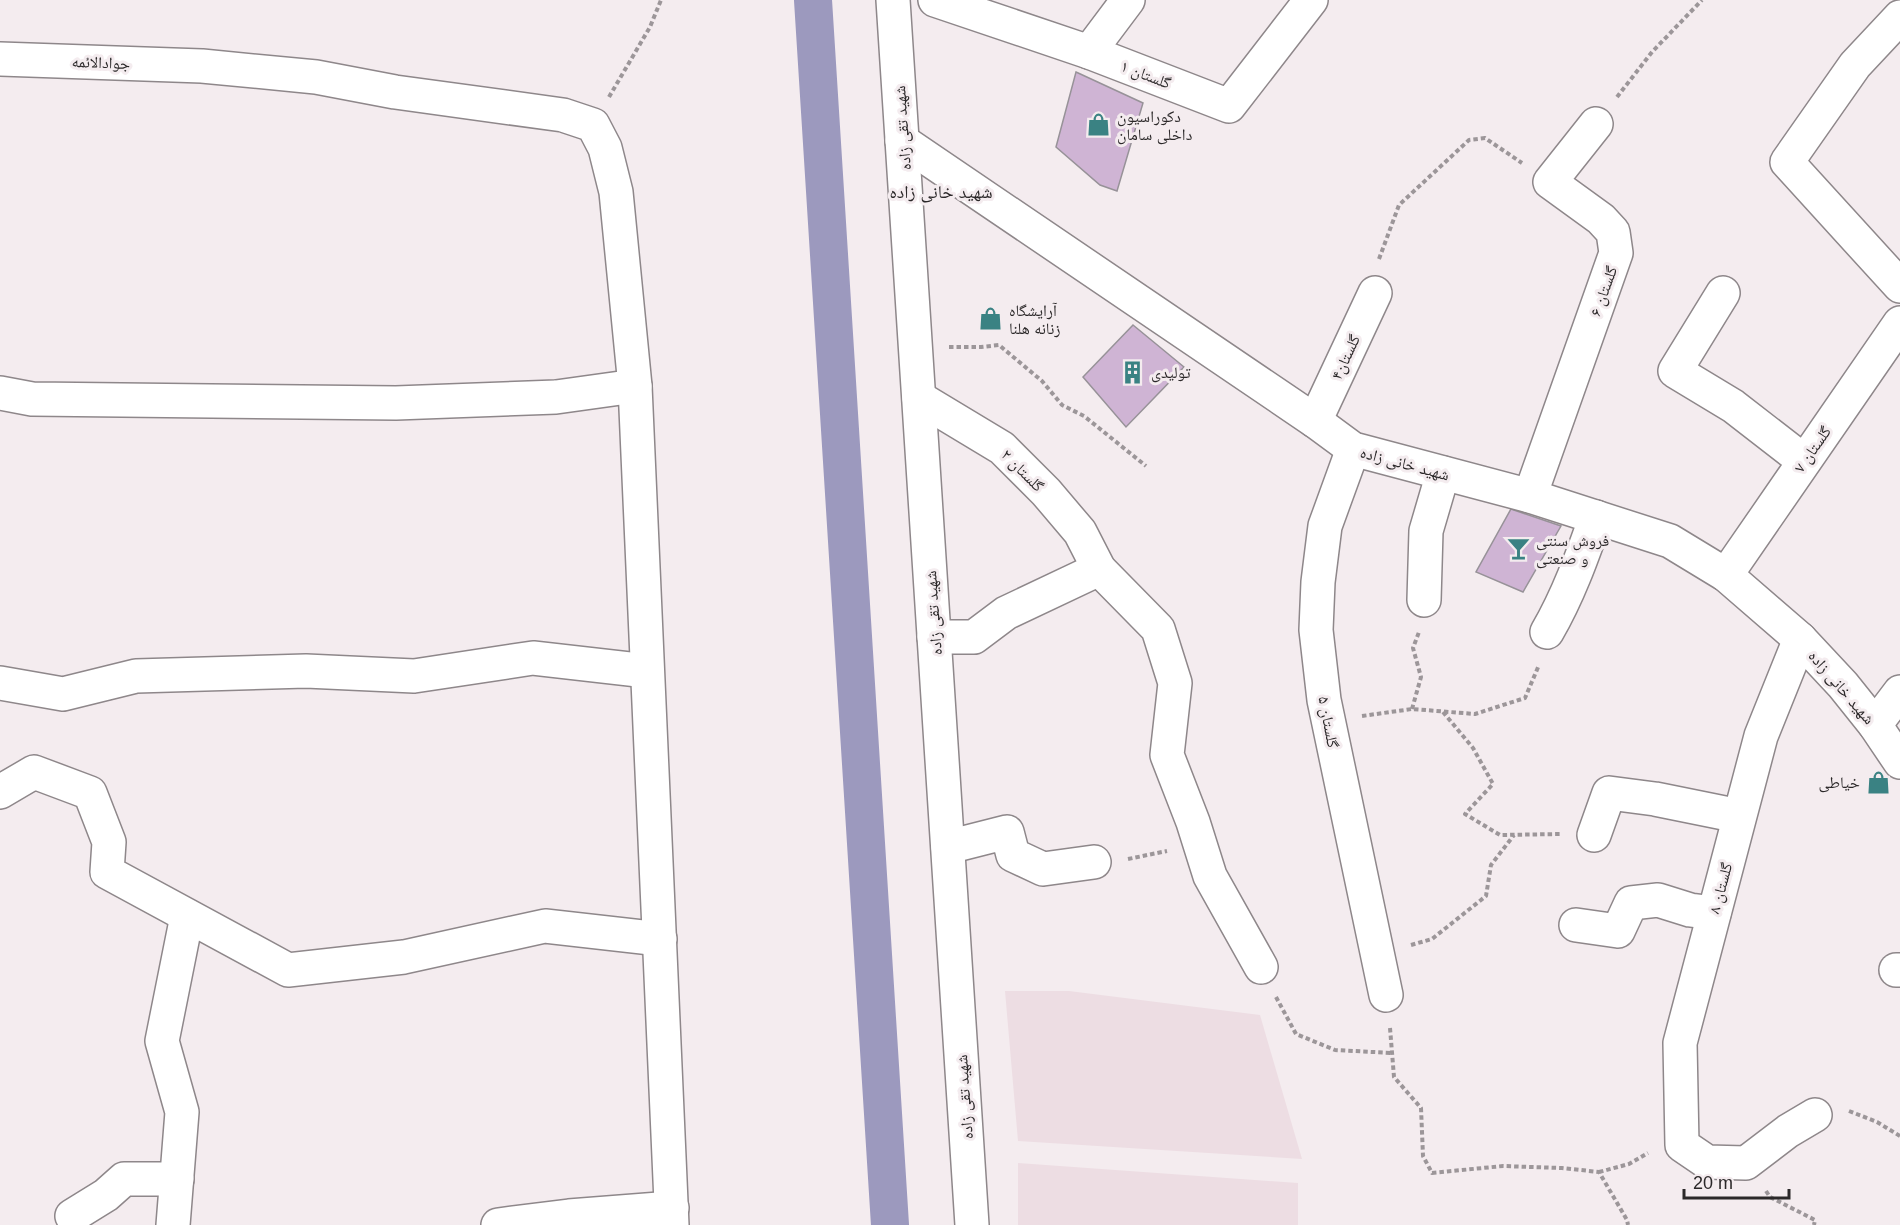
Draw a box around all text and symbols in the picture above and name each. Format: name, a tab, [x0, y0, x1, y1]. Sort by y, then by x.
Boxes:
street label: جوادالائمه	[71, 53, 130, 73]
street label: گلستان ۱	[1118, 57, 1173, 94]
street label: شهید تقی زاده	[891, 85, 916, 171]
place label: دکوراسیون داخلی سامان	[1117, 108, 1192, 145]
shop icon: دکوراسیون داخلی سامان	[1086, 112, 1112, 138]
district label: شهید خانی زاده	[889, 182, 993, 203]
street label: گلستان ۶	[1587, 264, 1622, 319]
place label: آرایشگاه زنانه هلنا	[1009, 302, 1060, 338]
shop icon: آرایشگاه زنانه هلنا	[978, 306, 1004, 332]
street label: گلستان۴	[1328, 332, 1365, 383]
building icon: تولیدی	[1120, 359, 1146, 385]
place label: تولیدی	[1151, 364, 1191, 383]
street label: گلستان ٧	[1791, 423, 1836, 477]
street label: شهید خانی زاده	[1358, 443, 1451, 485]
street label: گلستان ۲	[997, 446, 1047, 496]
place label: فروش سنتی و صنعتی	[1536, 532, 1609, 569]
bar icon: فروش سنتی و صنعتی	[1505, 536, 1531, 562]
street label: شهید تقی زاده	[922, 570, 947, 656]
street label: شهید خانی زاده	[1804, 647, 1878, 729]
street label: گلستان ۵	[1313, 695, 1342, 750]
shop icon: خیاطی	[1865, 769, 1891, 795]
place label: خیاطی	[1818, 774, 1860, 793]
street label: گلستان ۸	[1706, 860, 1737, 916]
street label: شهید تقی زاده	[953, 1054, 978, 1140]
scale bar	[1684, 1162, 1789, 1200]
text: 20 m	[1693, 1173, 1733, 1193]

